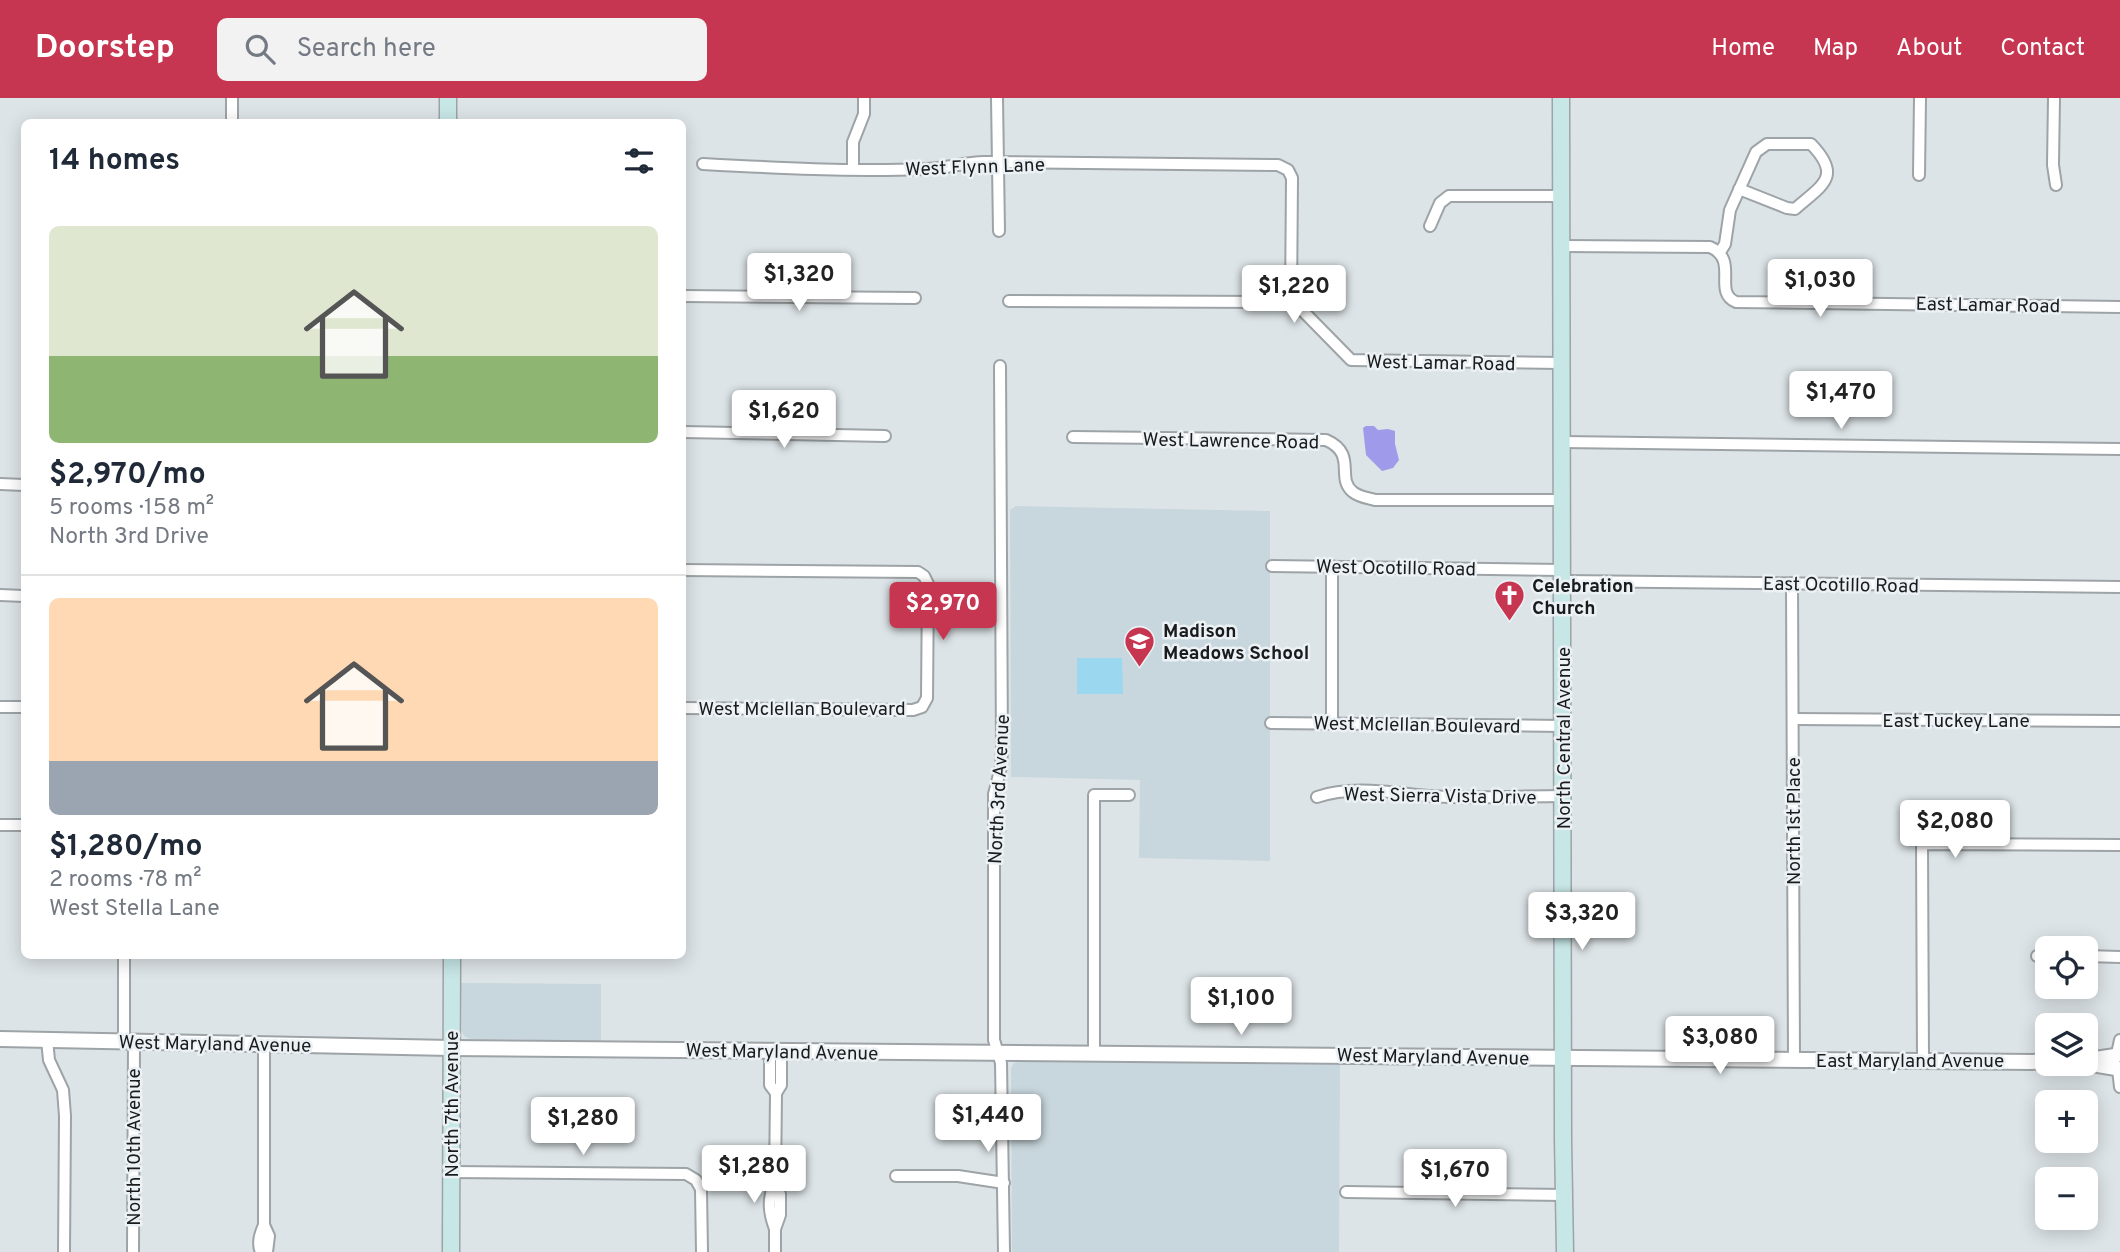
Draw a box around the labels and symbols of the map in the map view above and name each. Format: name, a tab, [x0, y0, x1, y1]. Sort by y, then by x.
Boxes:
street label: West Flynn Lane	[905, 154, 1045, 182]
pin: $1,320	[742, 254, 856, 313]
pin: $1,030	[1763, 260, 1877, 319]
pin: $1,220	[1237, 266, 1351, 325]
street label: East Lamar Road	[1915, 293, 2061, 319]
street label: West Lamar Road	[1366, 351, 1516, 377]
pin: $1,470	[1784, 372, 1898, 431]
pin: $1,620	[727, 390, 841, 450]
street label: West Lawrence Road	[1142, 428, 1319, 456]
street label: West Ocotillo Road	[1316, 556, 1476, 582]
street label: East Ocotillo Road	[1763, 573, 1919, 599]
place label: Celebration Church	[1532, 575, 1634, 621]
church icon: Celebration Church	[1492, 579, 1526, 623]
pin: $2,970	[886, 582, 1000, 642]
place label: Madison Meadows School	[1163, 620, 1309, 666]
school or university icon: Madison Meadows School	[1123, 624, 1157, 668]
street label: North Central Avenue	[1553, 647, 1577, 829]
street label: West Mclellan Boulevard	[698, 698, 906, 722]
street label: East Tuckey Lane	[1882, 710, 2030, 734]
street label: West Mclellan Boulevard	[1313, 712, 1521, 740]
street label: North 3rd Avenue	[984, 714, 1016, 865]
street label: North 1st Place	[1783, 757, 1807, 885]
street label: West Sierra Vista Drive	[1343, 783, 1537, 811]
pin: $2,080	[1898, 800, 2012, 860]
pin: $3,320	[1525, 892, 1639, 952]
pin: $1,100	[1184, 978, 1298, 1037]
pin: $3,080	[1663, 1016, 1777, 1076]
street label: West Maryland Avenue	[118, 1031, 311, 1059]
street label: North 7th Avenue	[441, 1031, 465, 1177]
street label: West Maryland Avenue	[685, 1039, 878, 1067]
street label: West Maryland Avenue	[1336, 1044, 1529, 1072]
street label: East Maryland Avenue	[1816, 1050, 2004, 1074]
street label: North 10th Avenue	[123, 1068, 147, 1226]
pin: $1,440	[931, 1094, 1045, 1154]
pin: $1,280	[526, 1098, 640, 1157]
pin: $1,280	[697, 1146, 811, 1205]
pin: $1,670	[1398, 1150, 1512, 1209]

